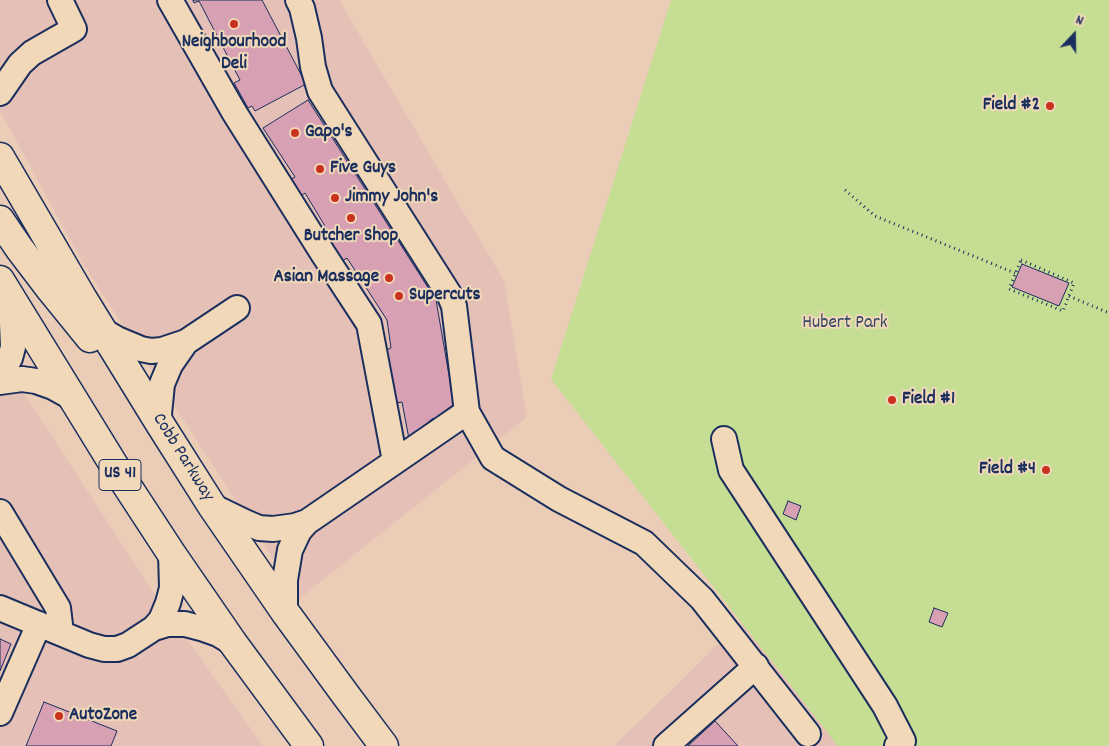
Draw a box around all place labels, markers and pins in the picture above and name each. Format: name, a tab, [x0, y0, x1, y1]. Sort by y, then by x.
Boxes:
marker: Neighbourhood Deli	[228, 18, 240, 30]
place label: Neighbourhood Deli	[182, 32, 286, 76]
place label: Field #2	[983, 95, 1040, 117]
marker: Field #2	[1044, 100, 1056, 112]
place label: Gapo's	[305, 122, 352, 144]
marker: Gapo's	[289, 127, 301, 139]
place label: Five Guys	[330, 158, 396, 180]
marker: Five Guys	[314, 163, 326, 175]
place label: Jimmy John's	[345, 187, 438, 209]
marker: Jimmy John's	[329, 192, 341, 204]
marker: Butcher Shop	[345, 212, 357, 224]
place label: Butcher Shop	[304, 226, 398, 248]
place label: Asian Massage	[273, 267, 379, 289]
marker: Asian Massage	[383, 272, 395, 284]
place label: Supercuts	[409, 285, 481, 307]
marker: Supercuts	[393, 290, 405, 302]
place label: Field #1	[902, 389, 955, 411]
marker: Field #1	[886, 394, 898, 406]
place label: Field #4	[979, 459, 1036, 481]
marker: Field #4	[1040, 464, 1052, 476]
place label: AutoZone	[69, 705, 137, 727]
marker: AutoZone	[53, 710, 65, 722]

